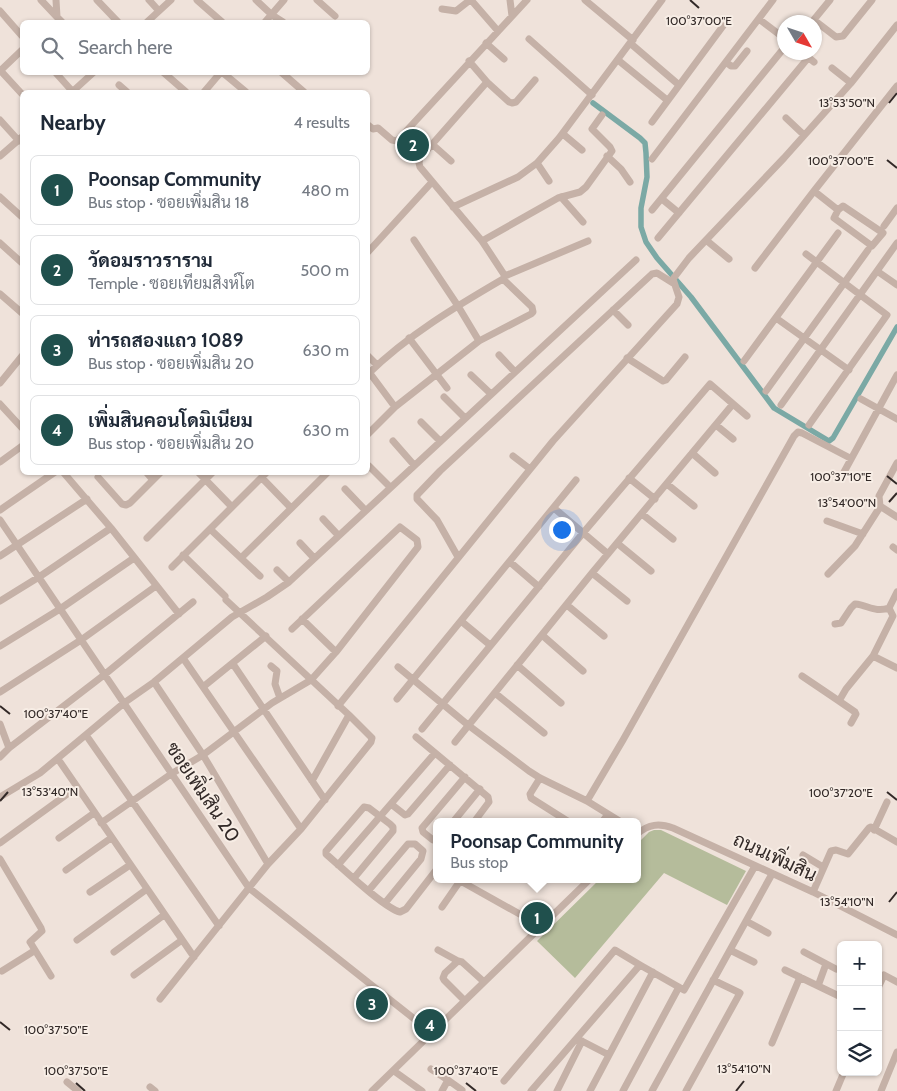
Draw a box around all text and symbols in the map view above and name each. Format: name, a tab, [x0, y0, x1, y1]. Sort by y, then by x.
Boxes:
text: 100°37'00"E	[666, 13, 732, 28]
north arrow	[777, 15, 822, 60]
search box	[20, 20, 370, 75]
icon: search	[38, 34, 66, 62]
text: Search here	[78, 36, 172, 59]
text: 13°53'50"N	[819, 95, 875, 110]
text: Nearby	[40, 110, 106, 135]
text: 4 results	[293, 113, 350, 132]
pin: 2	[397, 126, 429, 164]
text: 100°37'00"E	[808, 153, 874, 168]
text: Poonsap Community	[88, 168, 261, 191]
text: 1	[54, 181, 60, 200]
text: 480 m	[301, 181, 349, 200]
text: Bus stop · ซอยเพิ่มสิน 18	[88, 193, 249, 212]
text: วัดอมราวราราม	[88, 249, 213, 272]
text: 2	[53, 261, 61, 280]
text: 500 m	[300, 261, 349, 280]
text: Temple · ซอยเทียมสิงห์โต	[88, 274, 255, 293]
text: ท่ารถสองแถว 1089	[88, 329, 243, 352]
text: 3	[53, 341, 61, 360]
text: 630 m	[302, 341, 349, 360]
text: Bus stop · ซอยเพิ่มสิน 20	[88, 354, 254, 373]
text: เพิ่มสินคอนโดมิเนียม	[88, 409, 253, 432]
text: 4	[52, 421, 62, 440]
text: 630 m	[302, 421, 349, 440]
text: Bus stop · ซอยเพิ่มสิน 20	[88, 434, 254, 453]
text: 100°37'10"E	[810, 469, 872, 484]
text: 13°54'00"N	[818, 495, 876, 510]
your location	[549, 517, 575, 543]
text: 100°37'40"E	[24, 706, 89, 721]
street label: ซอยเพิ่มสิน 20	[161, 735, 249, 846]
text: 13°53'40"N	[22, 784, 78, 799]
text: 100°37'20"E	[809, 785, 873, 800]
popup	[433, 818, 641, 883]
street label: ถนนเพิ่มสิน	[730, 823, 823, 886]
text: Poonsap Community	[450, 830, 624, 853]
text: Bus stop	[450, 853, 508, 872]
text: 13°54'10"N	[820, 894, 874, 909]
pin: 1	[521, 899, 553, 937]
map controls	[837, 941, 882, 1076]
button: +	[837, 941, 882, 986]
pin: 3	[356, 985, 388, 1023]
button: −	[837, 986, 882, 1031]
pin: 4	[414, 1006, 446, 1044]
text: 100°37'50"E	[24, 1022, 88, 1037]
button: layers	[837, 1031, 882, 1076]
text: 13°54'10"N	[717, 1061, 771, 1076]
text: 100°37'50"E	[44, 1063, 108, 1078]
text: 100°37'40"E	[434, 1063, 499, 1078]

